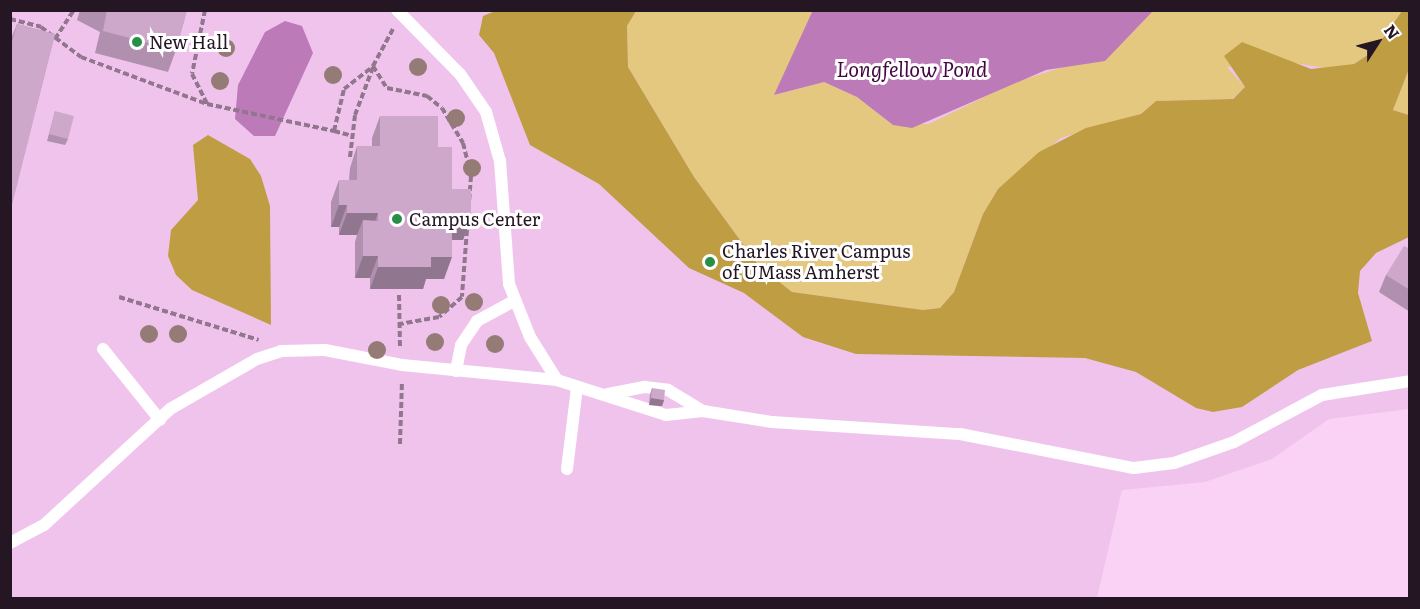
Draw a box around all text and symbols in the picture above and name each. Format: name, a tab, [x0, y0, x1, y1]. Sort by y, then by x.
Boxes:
north arrow	[1348, 12, 1408, 72]
text: N	[1379, 19, 1406, 44]
place label: New Hall	[149, 31, 228, 53]
marker: New Hall	[130, 35, 144, 49]
water label: Longfellow Pond	[837, 56, 987, 80]
place label: Campus Center	[409, 208, 540, 230]
marker: Campus Center	[390, 212, 404, 226]
place label: Charles River Campus of UMass Amherst	[722, 241, 910, 284]
marker: Charles River Campus of UMass Amherst	[703, 255, 717, 269]

